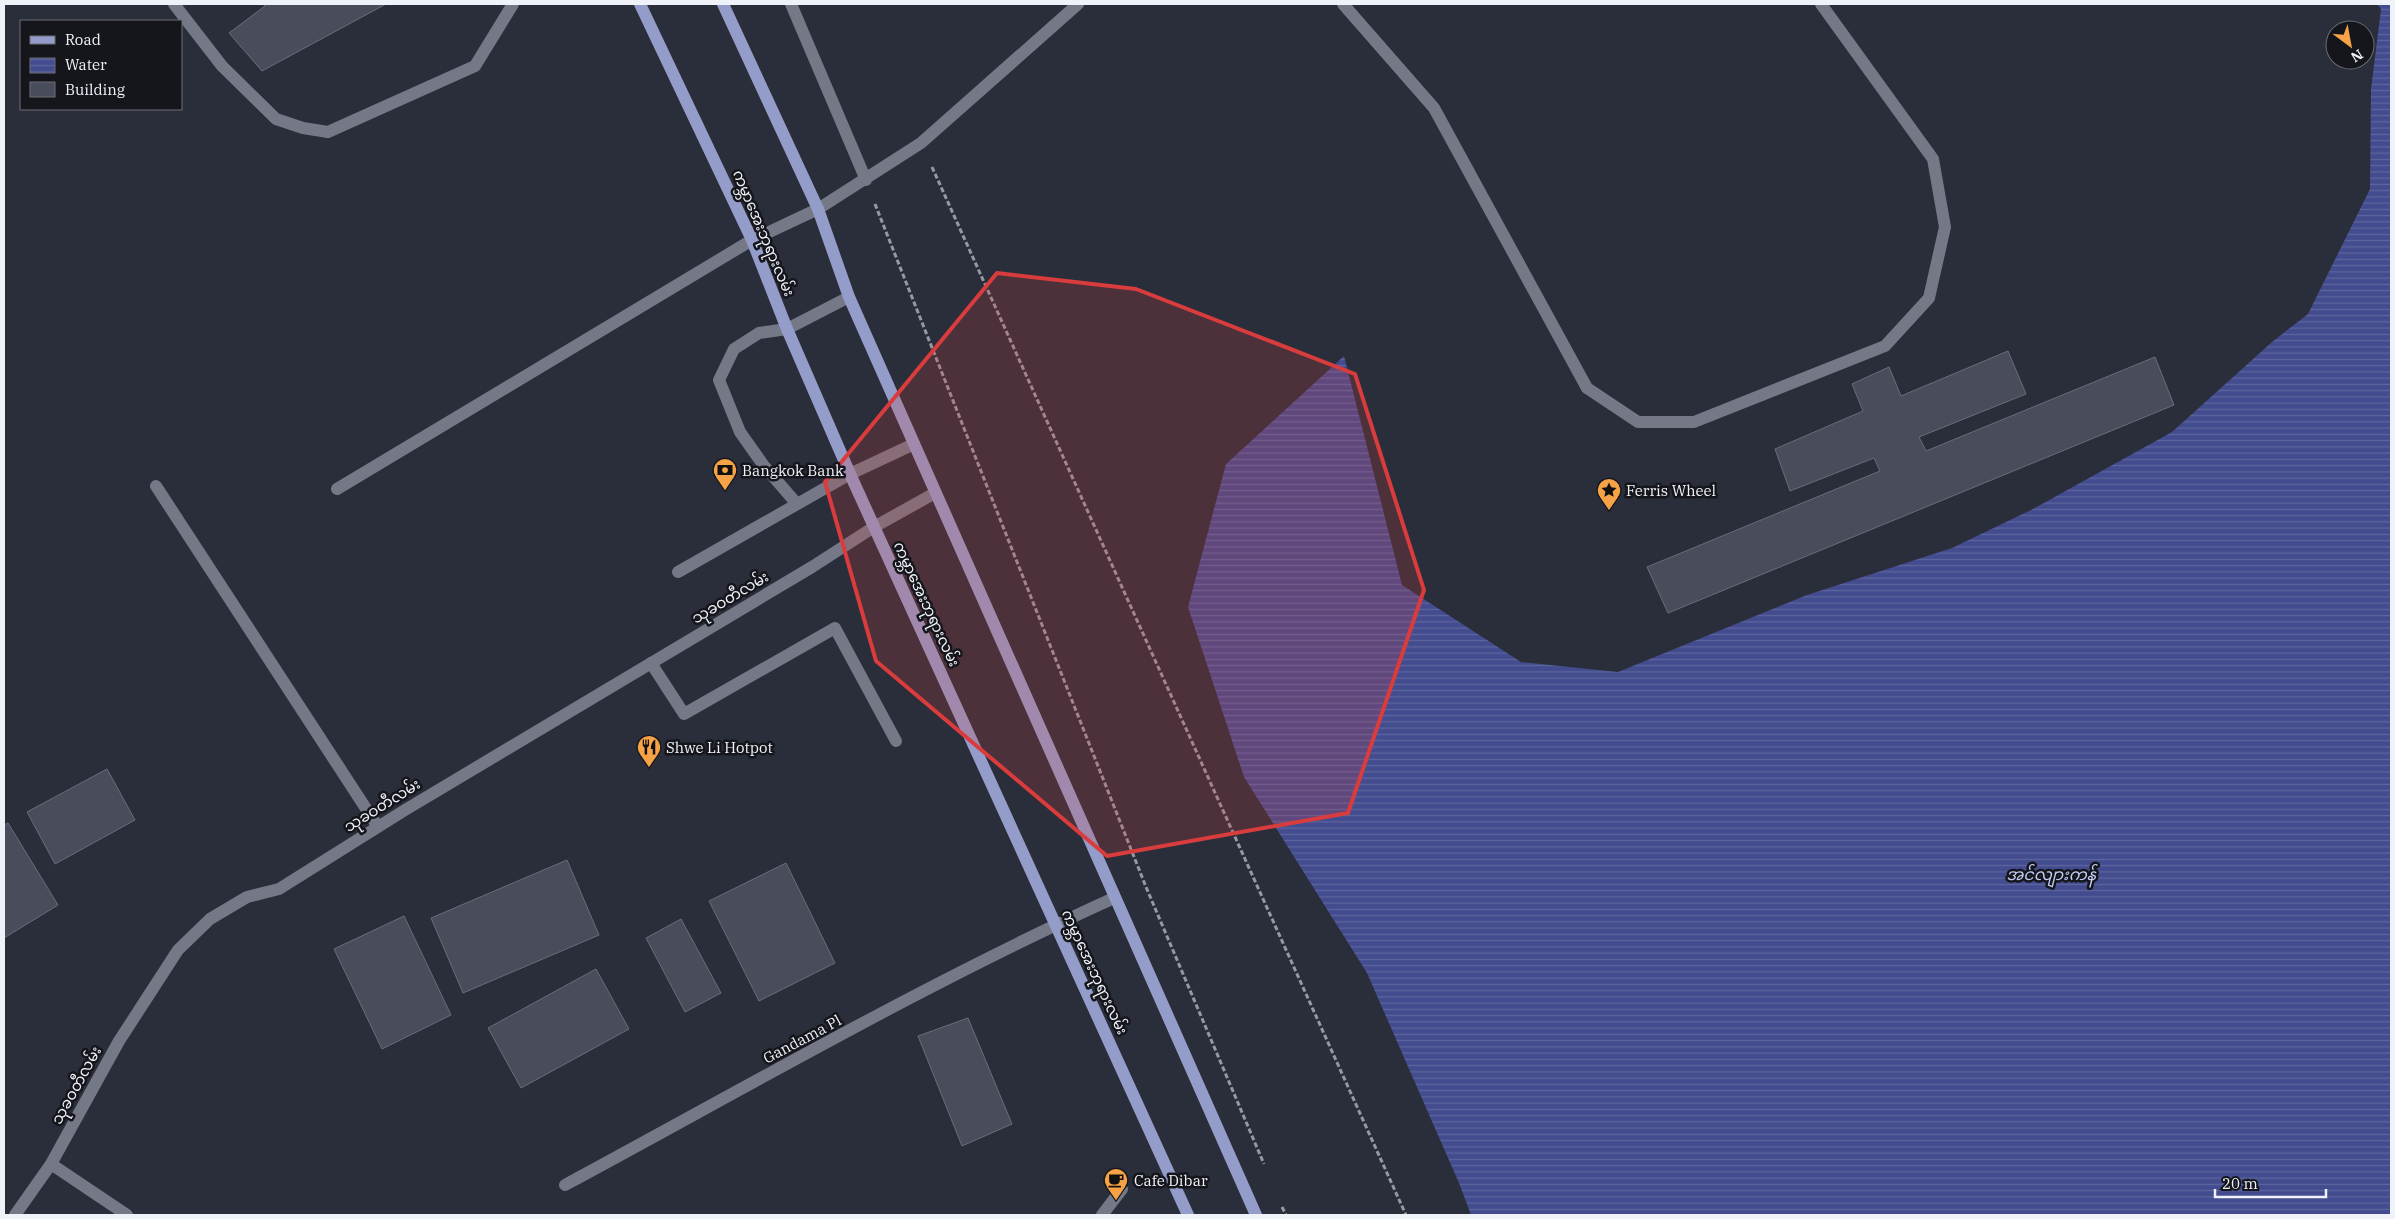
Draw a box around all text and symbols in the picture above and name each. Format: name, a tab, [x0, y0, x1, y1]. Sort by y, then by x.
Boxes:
legend	[20, 20, 182, 110]
north arrow	[2325, 20, 2375, 70]
text: Road	[65, 30, 101, 49]
text: N	[2347, 45, 2366, 67]
text: Water	[65, 55, 107, 74]
text: Building	[65, 80, 125, 99]
street label: ကမ္ဘာအေးဘုရားလမ်း	[726, 167, 799, 300]
bank icon: Bangkok Bank	[712, 457, 738, 491]
place label: Bangkok Bank	[742, 461, 844, 480]
place icon: Ferris Wheel	[1596, 477, 1622, 511]
place label: Ferris Wheel	[1626, 481, 1716, 500]
street label: ကမ္ဘာအေးဘုရားလမ်း	[887, 538, 964, 671]
street label: သုခဝတီလမ်း	[688, 567, 773, 630]
restaurant icon: Shwe Li Hotpot	[636, 734, 662, 768]
place label: Shwe Li Hotpot	[666, 738, 773, 757]
street label: သုခဝတီလမ်း	[340, 774, 425, 838]
water label: အင်လျားကန်	[2006, 863, 2098, 888]
street label: ကမ္ဘာအေးဘုရားလမ်း	[1055, 906, 1132, 1039]
street label: Gandama Pl	[760, 1010, 844, 1068]
street label: သုခဝတီလမ်း	[47, 1043, 108, 1129]
scale bar	[2215, 1166, 2326, 1198]
cafe icon: Cafe Dibar	[1103, 1167, 1129, 1201]
place label: Cafe Dibar	[1134, 1171, 1208, 1190]
text: 20 m	[2222, 1174, 2258, 1193]

